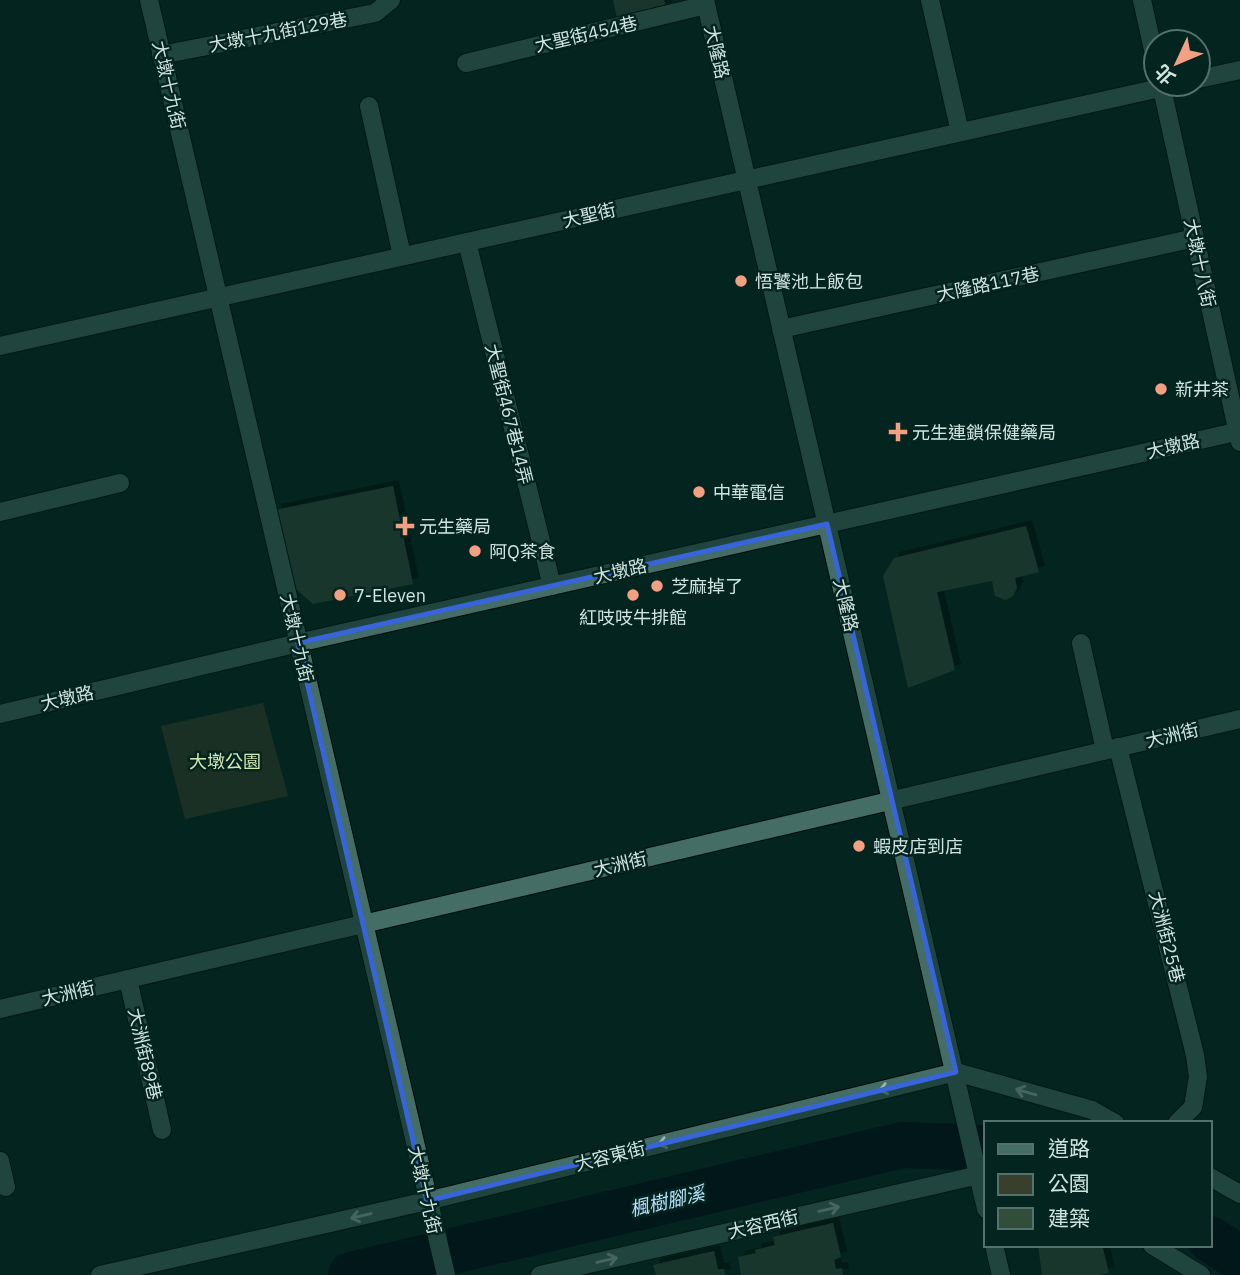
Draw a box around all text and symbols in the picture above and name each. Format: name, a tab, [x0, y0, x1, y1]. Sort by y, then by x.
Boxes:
street label: 大墩十九街129巷	[207, 7, 349, 57]
street label: 大聖街454巷	[533, 11, 639, 57]
street label: 大隆路	[700, 23, 734, 81]
north arrow	[1142, 28, 1212, 98]
street label: 大墩十九街	[148, 39, 190, 131]
text: 北	[1150, 60, 1180, 90]
street label: 大聖街	[560, 198, 618, 232]
street label: 大墩十八街	[1179, 217, 1221, 309]
street label: 大隆路117巷	[935, 262, 1041, 306]
place label: 悟饕池上飯包	[755, 270, 863, 293]
marker: 悟饕池上飯包	[733, 273, 749, 289]
street label: 大聖街467巷14弄	[480, 341, 538, 487]
place label: 新井茶	[1175, 378, 1229, 401]
marker: 新井茶	[1153, 381, 1169, 397]
place label: 元生連鎖保健藥局	[912, 421, 1056, 444]
marker: 元生連鎖保健藥局	[890, 424, 906, 440]
street label: 大墩路	[1144, 429, 1202, 463]
place label: 中華電信	[713, 481, 785, 504]
marker: 中華電信	[691, 484, 707, 500]
place label: 元生藥局	[419, 515, 491, 538]
marker: 元生藥局	[397, 518, 413, 534]
place label: 阿Q茶食	[489, 540, 556, 563]
marker: 阿Q茶食	[467, 543, 483, 559]
street label: 大墩路	[591, 554, 649, 588]
place label: 芝麻掉了	[671, 575, 743, 598]
street label: 大隆路	[829, 576, 863, 634]
marker: 芝麻掉了	[649, 578, 665, 594]
place label: 7-Eleven	[354, 584, 426, 607]
marker: 7-Eleven	[332, 587, 348, 603]
marker: 紅吱吱牛排館	[625, 587, 641, 603]
street label: 大墩十九街	[276, 592, 318, 684]
place label: 紅吱吱牛排館	[579, 606, 687, 629]
street label: 大墩路	[38, 681, 96, 715]
street label: 大洲街	[1143, 718, 1201, 752]
park label: 大墩公園	[189, 750, 261, 773]
place label: 蝦皮店到店	[873, 835, 963, 858]
marker: 蝦皮店到店	[851, 838, 867, 854]
street label: 大洲街	[591, 847, 649, 881]
street label: 大洲街25巷	[1145, 889, 1189, 985]
street label: 大洲街	[39, 976, 97, 1010]
street label: 大洲街89巷	[123, 1006, 167, 1102]
one-way arrow	[879, 1082, 901, 1095]
one-way arrow	[1015, 1084, 1037, 1097]
legend	[984, 1121, 1212, 1247]
text: 道路	[1048, 1134, 1090, 1162]
street label: 大容東街	[572, 1136, 648, 1176]
one-way arrow	[658, 1136, 680, 1149]
street label: 大墩十九街	[404, 1144, 446, 1236]
text: 公園	[1048, 1169, 1090, 1197]
water label: 楓樹腳溪	[627, 1180, 710, 1221]
one-way arrow	[817, 1202, 840, 1215]
text: 建築	[1048, 1204, 1090, 1232]
street label: 大容西街	[725, 1205, 801, 1243]
one-way arrow	[350, 1210, 373, 1223]
one-way arrow	[595, 1253, 618, 1266]

